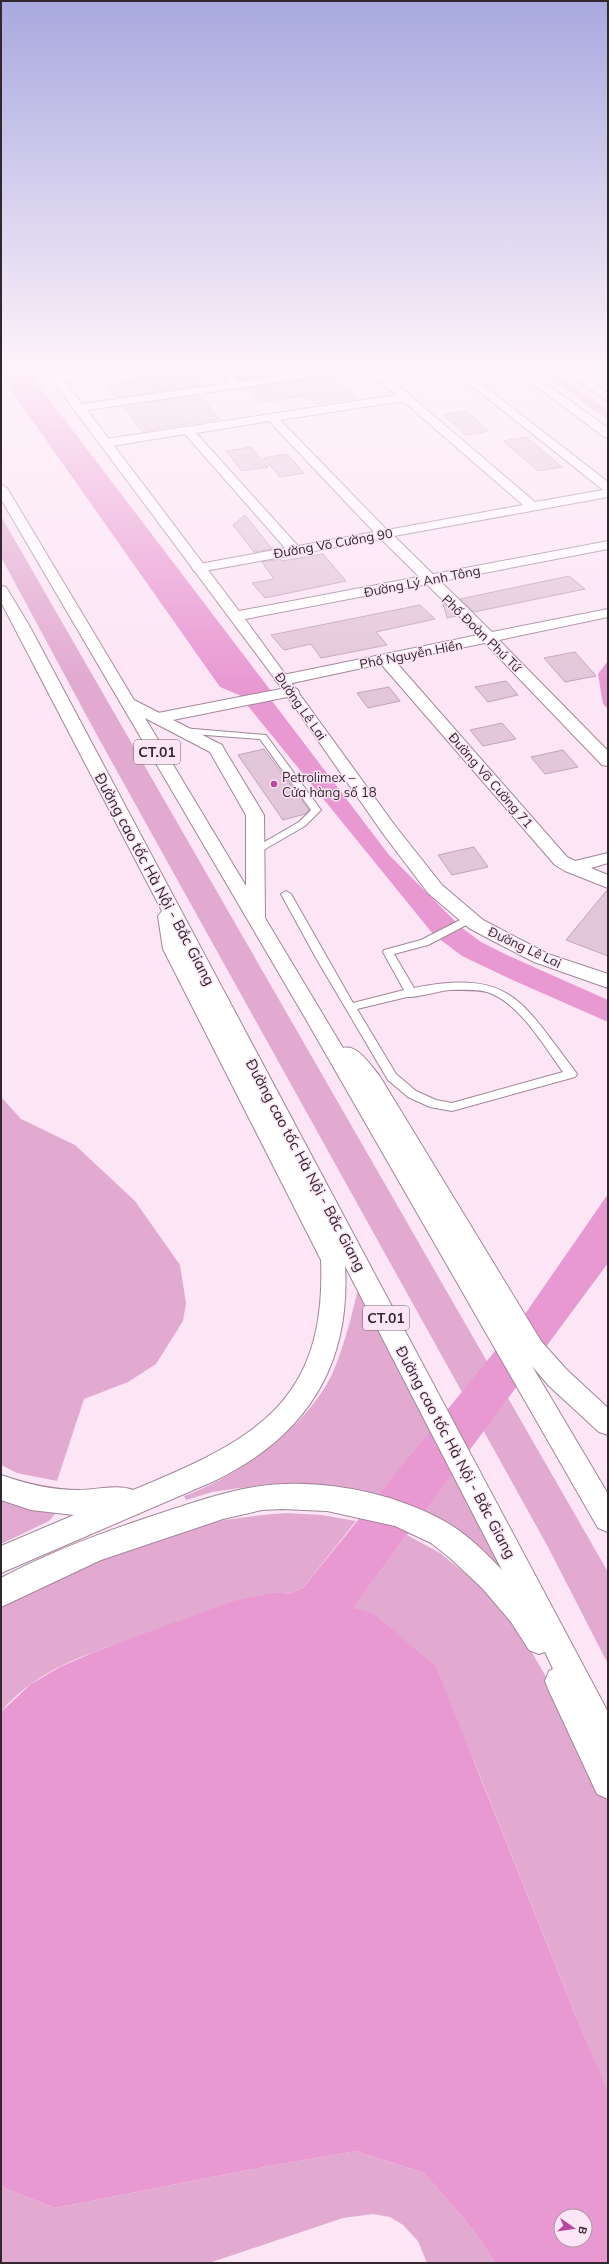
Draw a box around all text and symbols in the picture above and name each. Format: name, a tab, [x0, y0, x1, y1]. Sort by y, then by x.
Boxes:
street label: Đường Võ Cường 90	[272, 525, 394, 561]
street label: Đường Lý Anh Tông	[362, 562, 482, 600]
street label: Phố Đoàn Phú Tứ	[439, 591, 525, 675]
street label: Phố Nguyễn Hiền	[358, 636, 464, 672]
street label: Đường Lê Lai	[272, 669, 330, 743]
street label: Đường Võ Cường 71	[445, 729, 537, 831]
road number: CT.01	[134, 740, 180, 764]
street label: Đường cao tốc Hà Nội - Bắc Giang	[91, 769, 219, 989]
place label: Petrolimex – Cửa hàng số 18	[282, 769, 377, 800]
marker: Petrolimex – Cửa hàng số 18	[269, 779, 279, 789]
street label: Đường Lê Lai	[486, 923, 564, 971]
street label: Đường cao tốc Hà Nội - Bắc Giang	[242, 1055, 370, 1275]
road number: CT.01	[363, 1306, 409, 1330]
street label: Đường cao tốc Hà Nội - Bắc Giang	[392, 1342, 520, 1562]
north arrow	[553, 2208, 593, 2248]
text: B	[575, 2225, 590, 2236]

